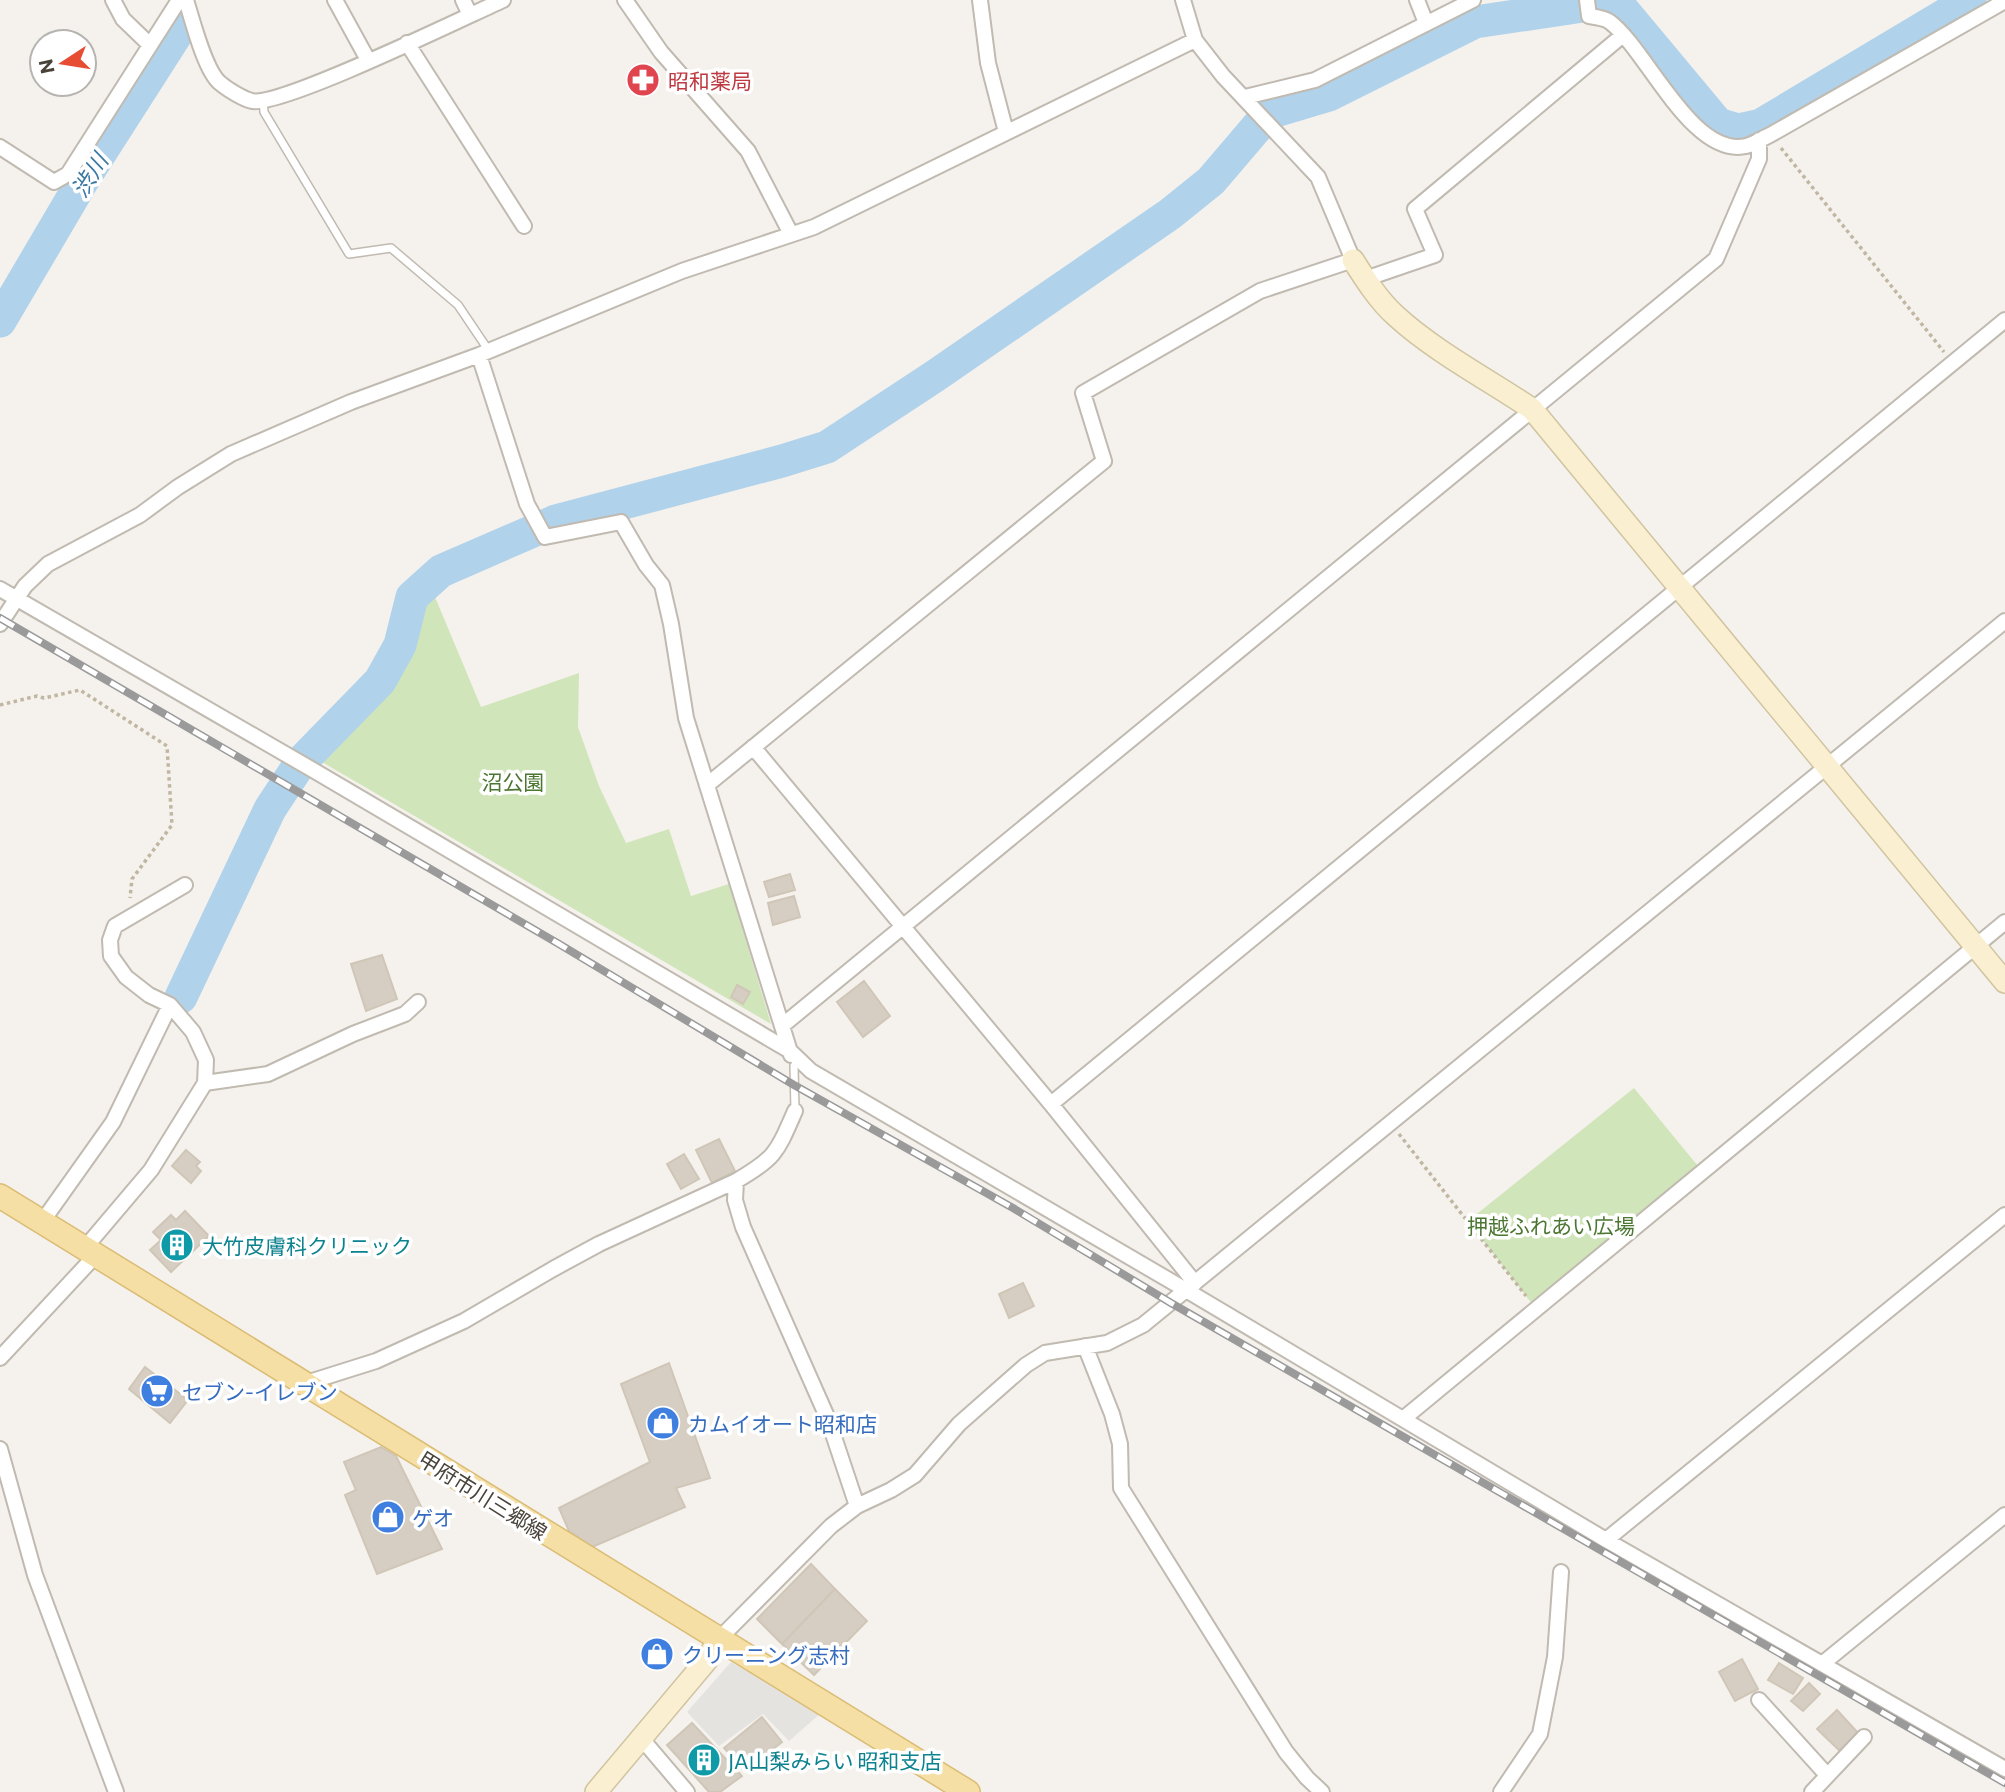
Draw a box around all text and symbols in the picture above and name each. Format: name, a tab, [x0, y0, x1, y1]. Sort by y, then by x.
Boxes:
north arrow	[28, 28, 98, 98]
text: N	[33, 57, 59, 76]
pharmacy icon: 昭和薬局	[624, 61, 662, 99]
place label: 昭和薬局	[668, 68, 752, 93]
water label: 渋川	[65, 146, 115, 202]
park label: 沼公園	[482, 769, 545, 794]
park label: 押越ふれあい広場	[1467, 1213, 1635, 1238]
building icon: 大竹皮膚科クリニック	[158, 1226, 196, 1264]
place label: 大竹皮膚科クリニック	[202, 1233, 412, 1258]
supermarket icon: セブン-イレブン	[138, 1372, 176, 1410]
place label: セブン-イレブン	[182, 1379, 338, 1404]
shop icon: カムイオート昭和店	[644, 1404, 682, 1442]
place label: カムイオート昭和店	[688, 1411, 877, 1436]
street label: 甲府市川三郷線	[414, 1445, 552, 1545]
shop icon: ゲオ	[369, 1498, 407, 1536]
place label: ゲオ	[412, 1505, 454, 1530]
shop icon: クリーニング志村	[638, 1635, 676, 1673]
place label: クリーニング志村	[682, 1642, 850, 1667]
building icon: JA山梨みらい 昭和支店	[685, 1741, 723, 1779]
place label: JA山梨みらい 昭和支店	[728, 1748, 942, 1773]

